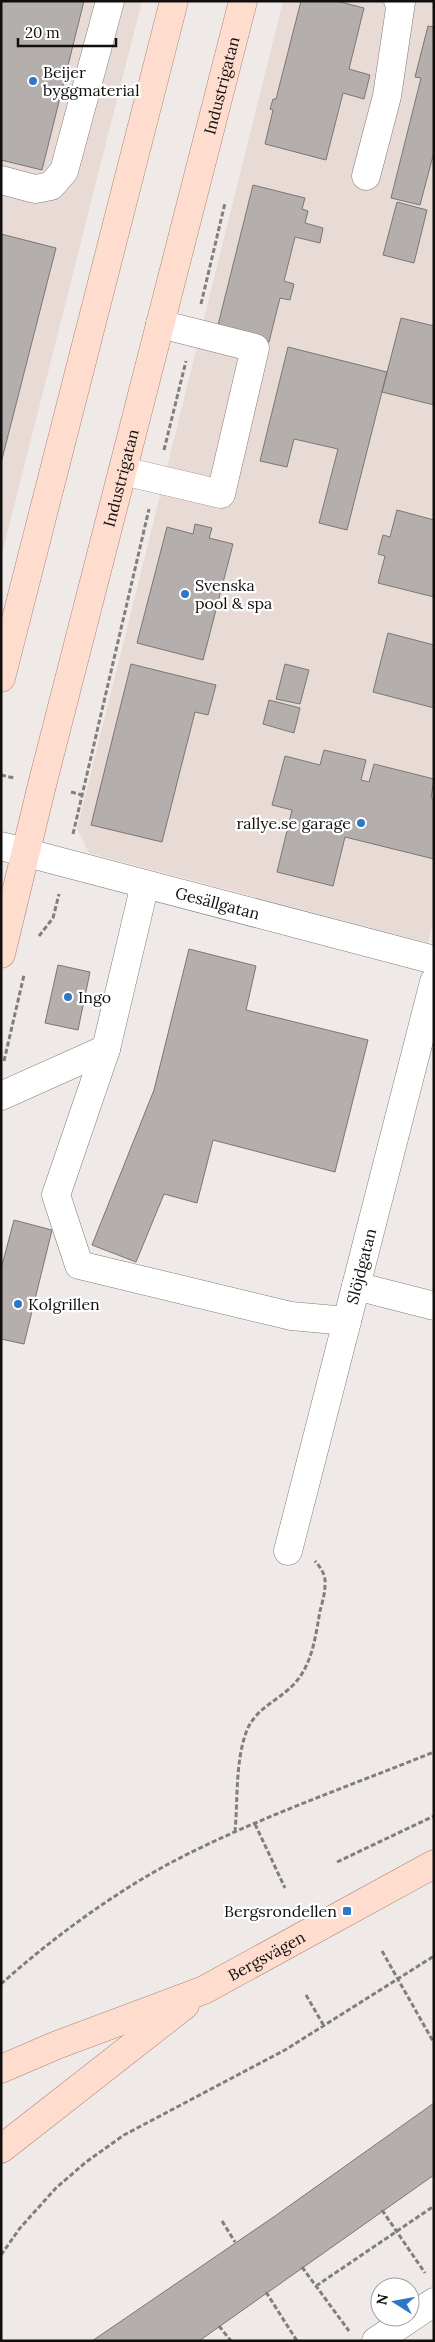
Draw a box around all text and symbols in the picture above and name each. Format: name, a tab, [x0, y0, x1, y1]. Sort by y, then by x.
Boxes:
scale bar	[18, 15, 115, 47]
text: 20 m	[25, 23, 60, 42]
street label: Industrigatan	[199, 34, 244, 137]
place label: Beijer byggmaterial	[43, 62, 139, 100]
marker: Beijer byggmaterial	[27, 75, 39, 87]
street label: Industrigatan	[99, 426, 143, 529]
place label: Svenska pool & spa	[195, 575, 272, 613]
marker: Svenska pool & spa	[179, 588, 191, 600]
place label: rallye.se garage	[237, 813, 351, 833]
marker: rallye.se garage	[355, 817, 367, 829]
street label: Gesällgatan	[173, 882, 262, 924]
place label: Ingo	[78, 987, 111, 1007]
marker: Ingo	[62, 991, 74, 1003]
street label: Slöjdgatan	[342, 1226, 380, 1306]
place label: Kolgrillen	[28, 1294, 100, 1314]
marker: Kolgrillen	[12, 1298, 24, 1310]
place label: Bergsrondellen	[224, 1901, 337, 1921]
marker: Bergsrondellen	[341, 1905, 353, 1917]
street label: Bergsvägen	[224, 1926, 309, 1985]
north arrow	[370, 2277, 420, 2327]
text: N	[372, 2292, 392, 2307]

